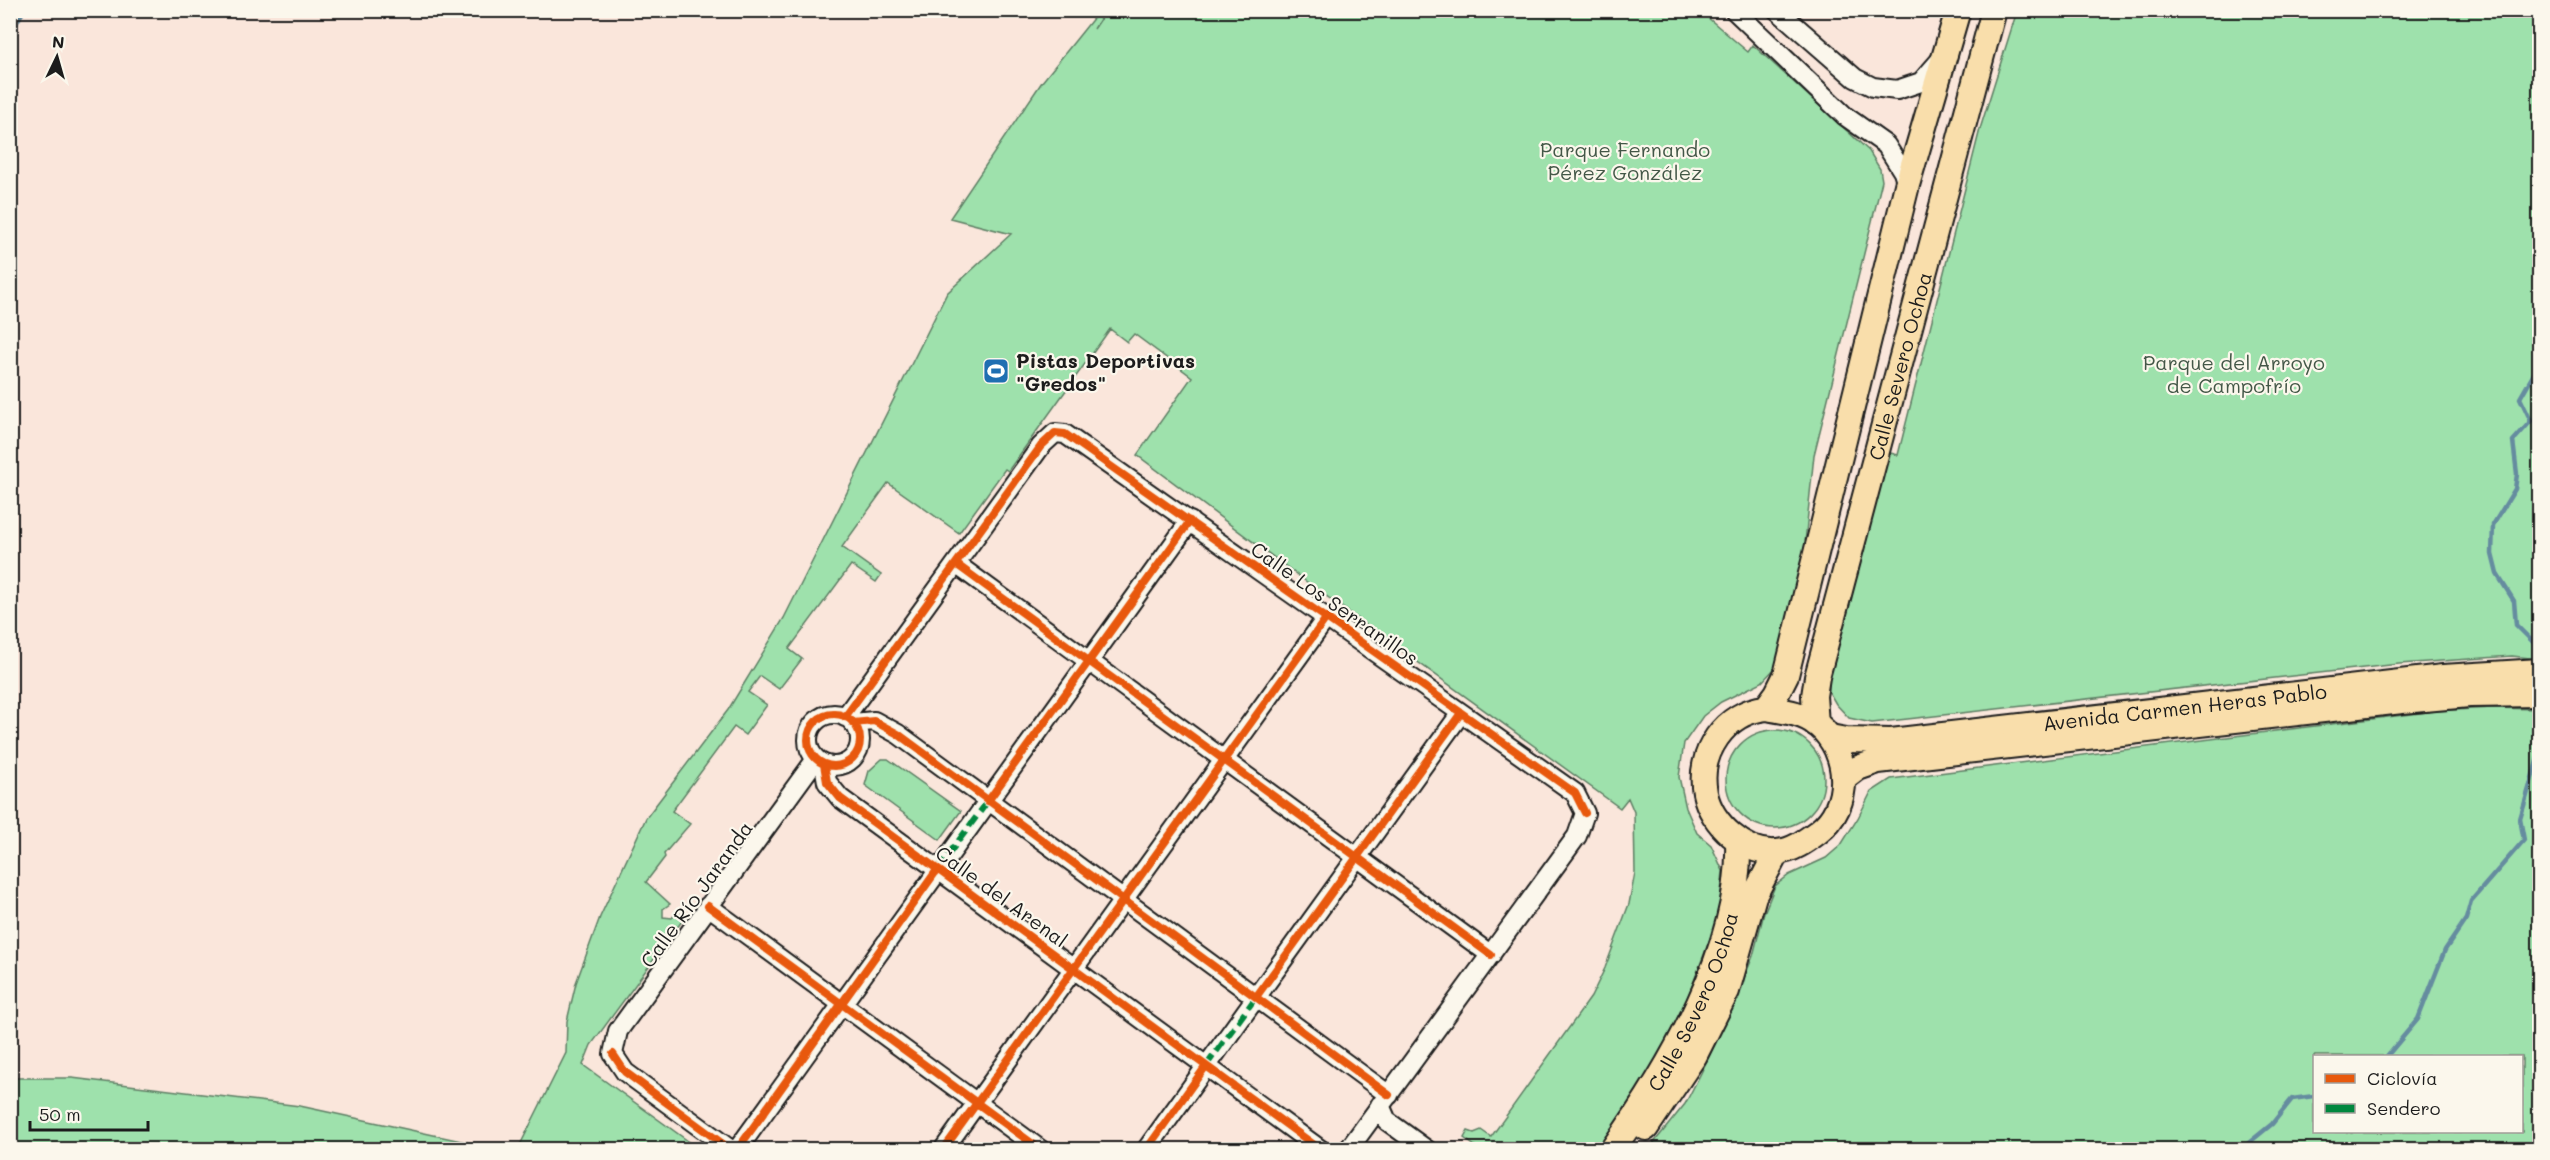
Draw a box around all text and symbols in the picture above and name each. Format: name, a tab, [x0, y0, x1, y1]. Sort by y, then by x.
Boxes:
north arrow	[27, 27, 87, 87]
text: N	[51, 31, 65, 53]
park label: Parque Fernando Pérez González	[1540, 136, 1710, 185]
street label: Calle Severo Ochoa	[1862, 269, 1937, 463]
place label: Pistas Deportivas "Gredos"	[1016, 347, 1195, 396]
park label: Parque del Arroyo de Campofrío	[2143, 349, 2325, 398]
sports icon: Pistas Deportivas "Gredos"	[981, 356, 1011, 386]
street label: Calle Los Serranillos	[1246, 535, 1424, 671]
street label: Avenida Carmen Heras Pablo	[2041, 678, 2328, 736]
street label: Calle Río Jaranda	[634, 816, 758, 972]
street label: Calle del Arenal	[931, 839, 1073, 953]
street label: Calle Severo Ochoa	[1641, 910, 1743, 1096]
legend	[2313, 1055, 2523, 1133]
text: Ciclovía	[2367, 1066, 2438, 1090]
scale bar	[30, 1094, 148, 1132]
text: Sendero	[2367, 1096, 2441, 1120]
text: 50 m	[39, 1102, 81, 1126]

